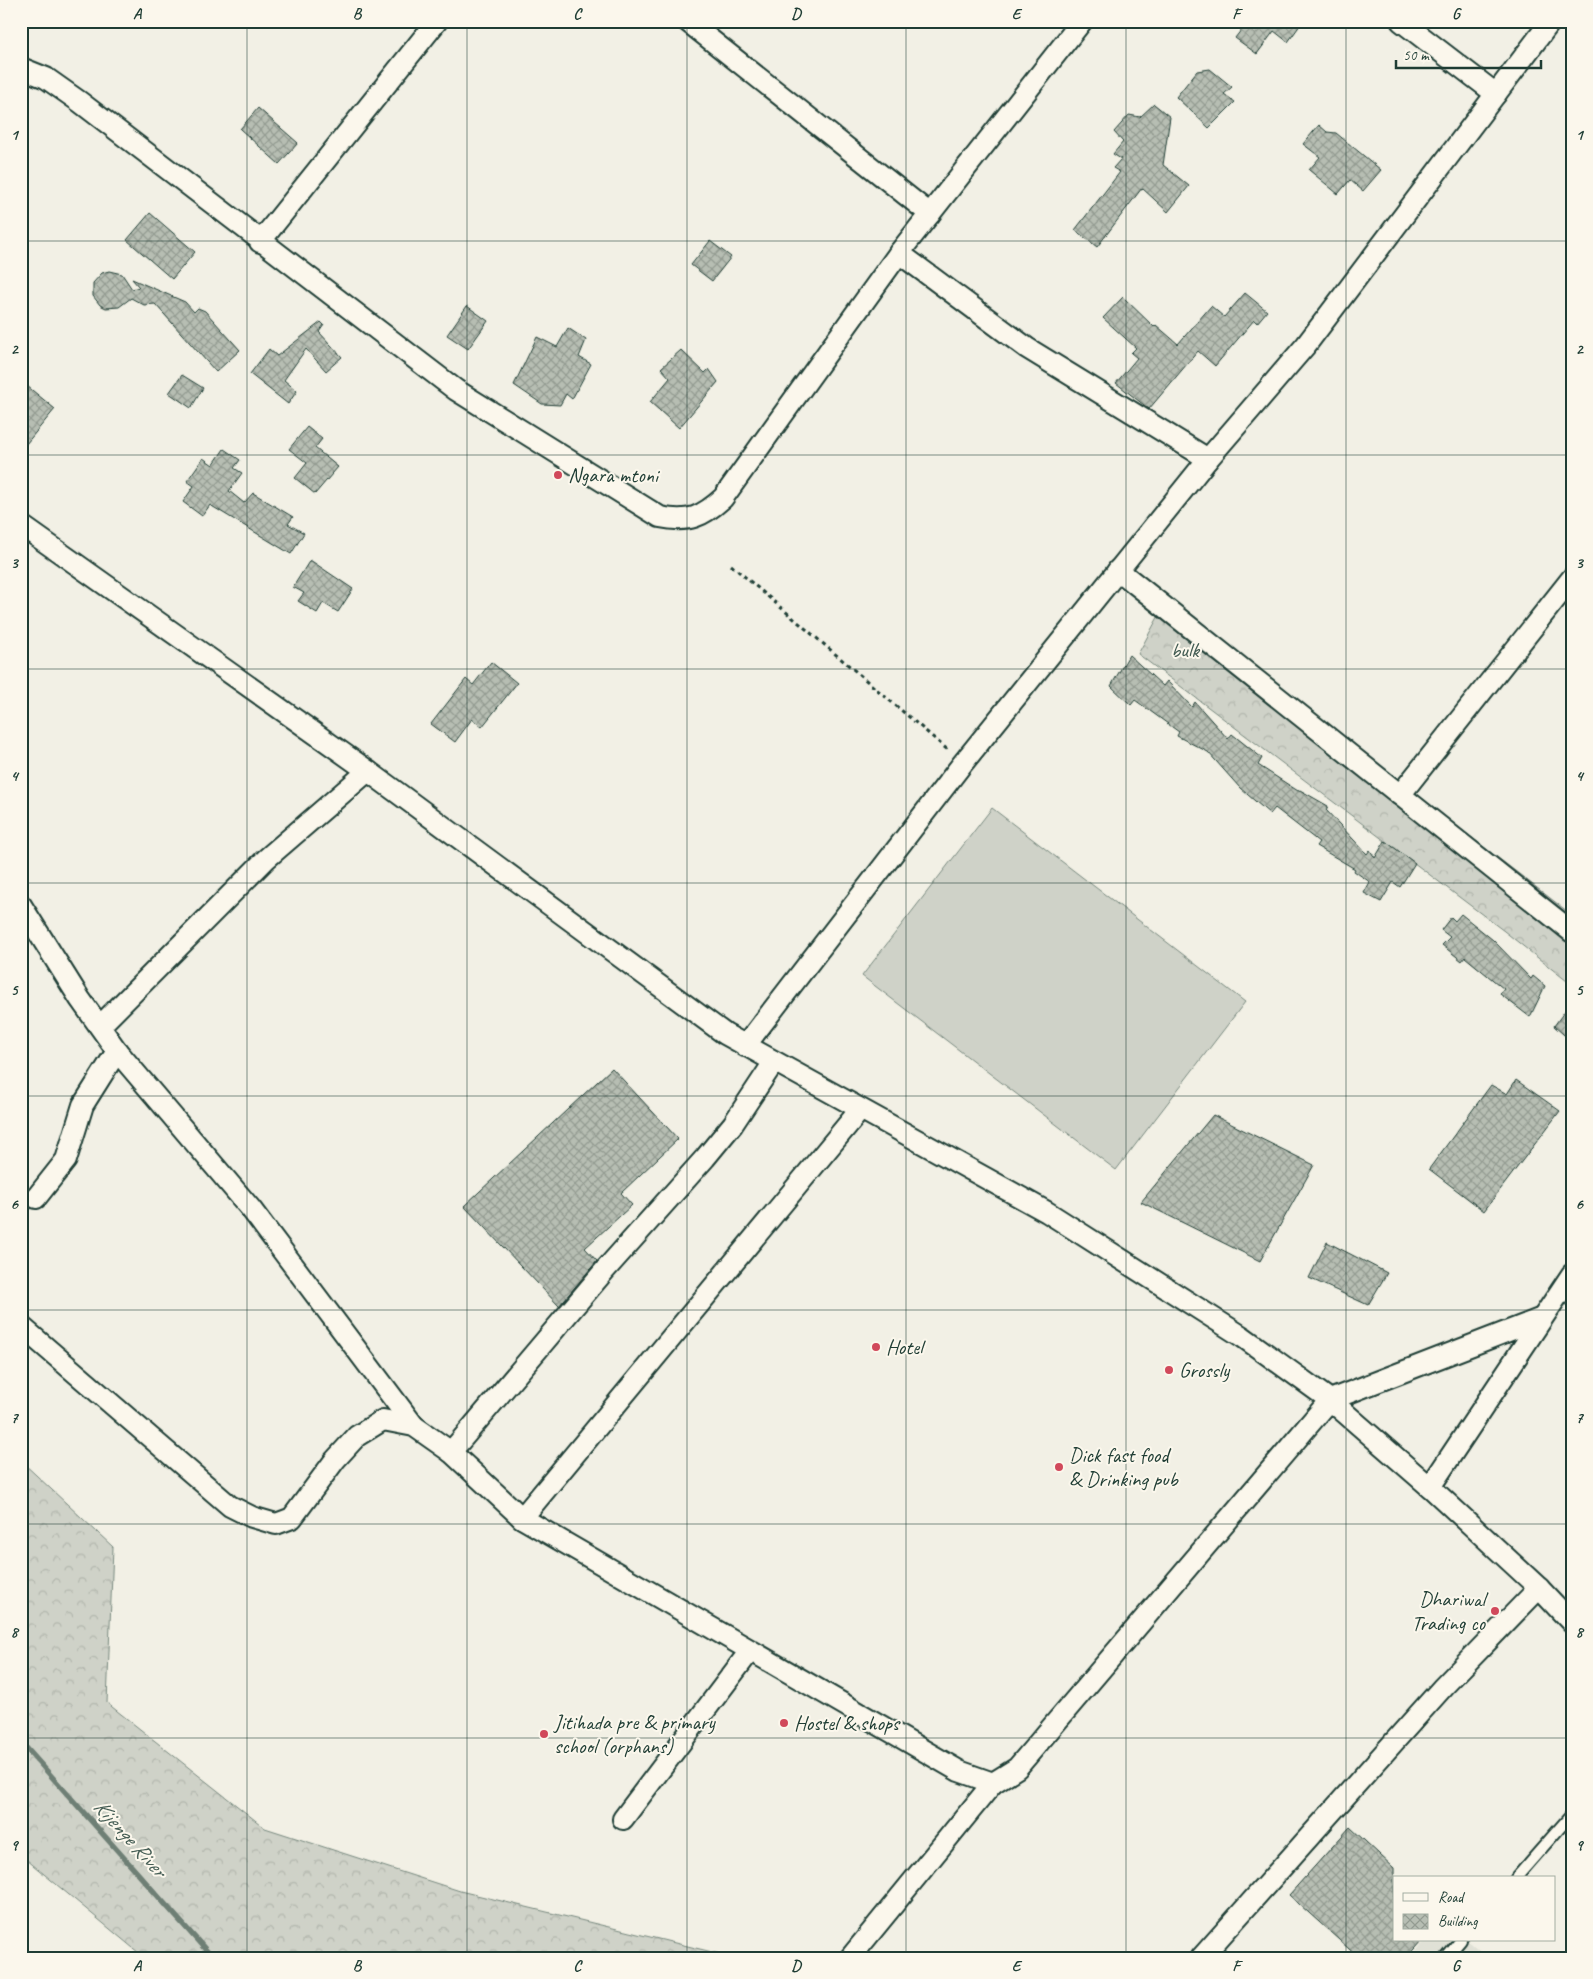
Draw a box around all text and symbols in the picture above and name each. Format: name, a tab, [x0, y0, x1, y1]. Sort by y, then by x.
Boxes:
text: A	[133, 4, 143, 24]
text: B	[353, 4, 363, 24]
text: C	[573, 4, 583, 24]
text: D	[791, 4, 802, 24]
text: E	[1012, 4, 1023, 24]
text: F	[1232, 4, 1243, 24]
text: G	[1452, 4, 1462, 24]
scale bar	[1396, 38, 1540, 70]
text: 50 m	[1403, 46, 1430, 65]
text: 1	[10, 125, 19, 145]
text: 1	[1575, 125, 1584, 145]
text: 2	[10, 339, 19, 359]
text: 2	[1575, 339, 1584, 359]
place label: Ngara mtoni	[568, 462, 661, 488]
marker: Ngara mtoni	[552, 469, 564, 481]
text: 3	[10, 553, 19, 573]
text: 3	[1575, 553, 1584, 573]
park label: bulk	[1171, 637, 1200, 663]
text: 4	[10, 766, 19, 786]
text: 4	[1575, 766, 1584, 786]
text: 5	[11, 980, 20, 1000]
text: 5	[1576, 980, 1585, 1000]
text: 6	[10, 1194, 19, 1214]
text: 6	[1575, 1194, 1584, 1214]
place label: Hotel	[886, 1334, 926, 1360]
marker: Hotel	[870, 1341, 882, 1353]
place label: Grossly	[1179, 1357, 1231, 1383]
marker: Grossly	[1163, 1364, 1175, 1376]
text: 7	[10, 1408, 19, 1428]
text: 7	[1575, 1408, 1584, 1428]
place label: Dick fast food & Drinking pub	[1069, 1442, 1180, 1492]
marker: Dick fast food & Drinking pub	[1053, 1461, 1065, 1473]
place label: Dhariwal Trading co	[1411, 1586, 1488, 1636]
marker: Dhariwal Trading co	[1489, 1605, 1501, 1617]
text: 8	[10, 1622, 19, 1642]
text: 8	[1575, 1622, 1584, 1642]
place label: Jitihada pre & primary school (orphans)	[553, 1709, 717, 1759]
place label: Hostel & shops	[794, 1710, 901, 1736]
marker: Hostel & shops	[778, 1717, 790, 1729]
marker: Jitihada pre & primary school (orphans)	[538, 1728, 550, 1740]
water label: Kijenge River	[88, 1793, 174, 1885]
text: 9	[10, 1835, 19, 1855]
text: 9	[1575, 1835, 1584, 1855]
legend	[1393, 1876, 1556, 1942]
text: Road	[1438, 1888, 1465, 1907]
text: Building	[1438, 1912, 1478, 1931]
text: A	[133, 1956, 143, 1976]
text: B	[353, 1956, 363, 1976]
text: C	[573, 1956, 583, 1976]
text: D	[791, 1956, 802, 1976]
text: E	[1012, 1956, 1023, 1976]
text: F	[1232, 1956, 1243, 1976]
text: G	[1452, 1956, 1462, 1976]

